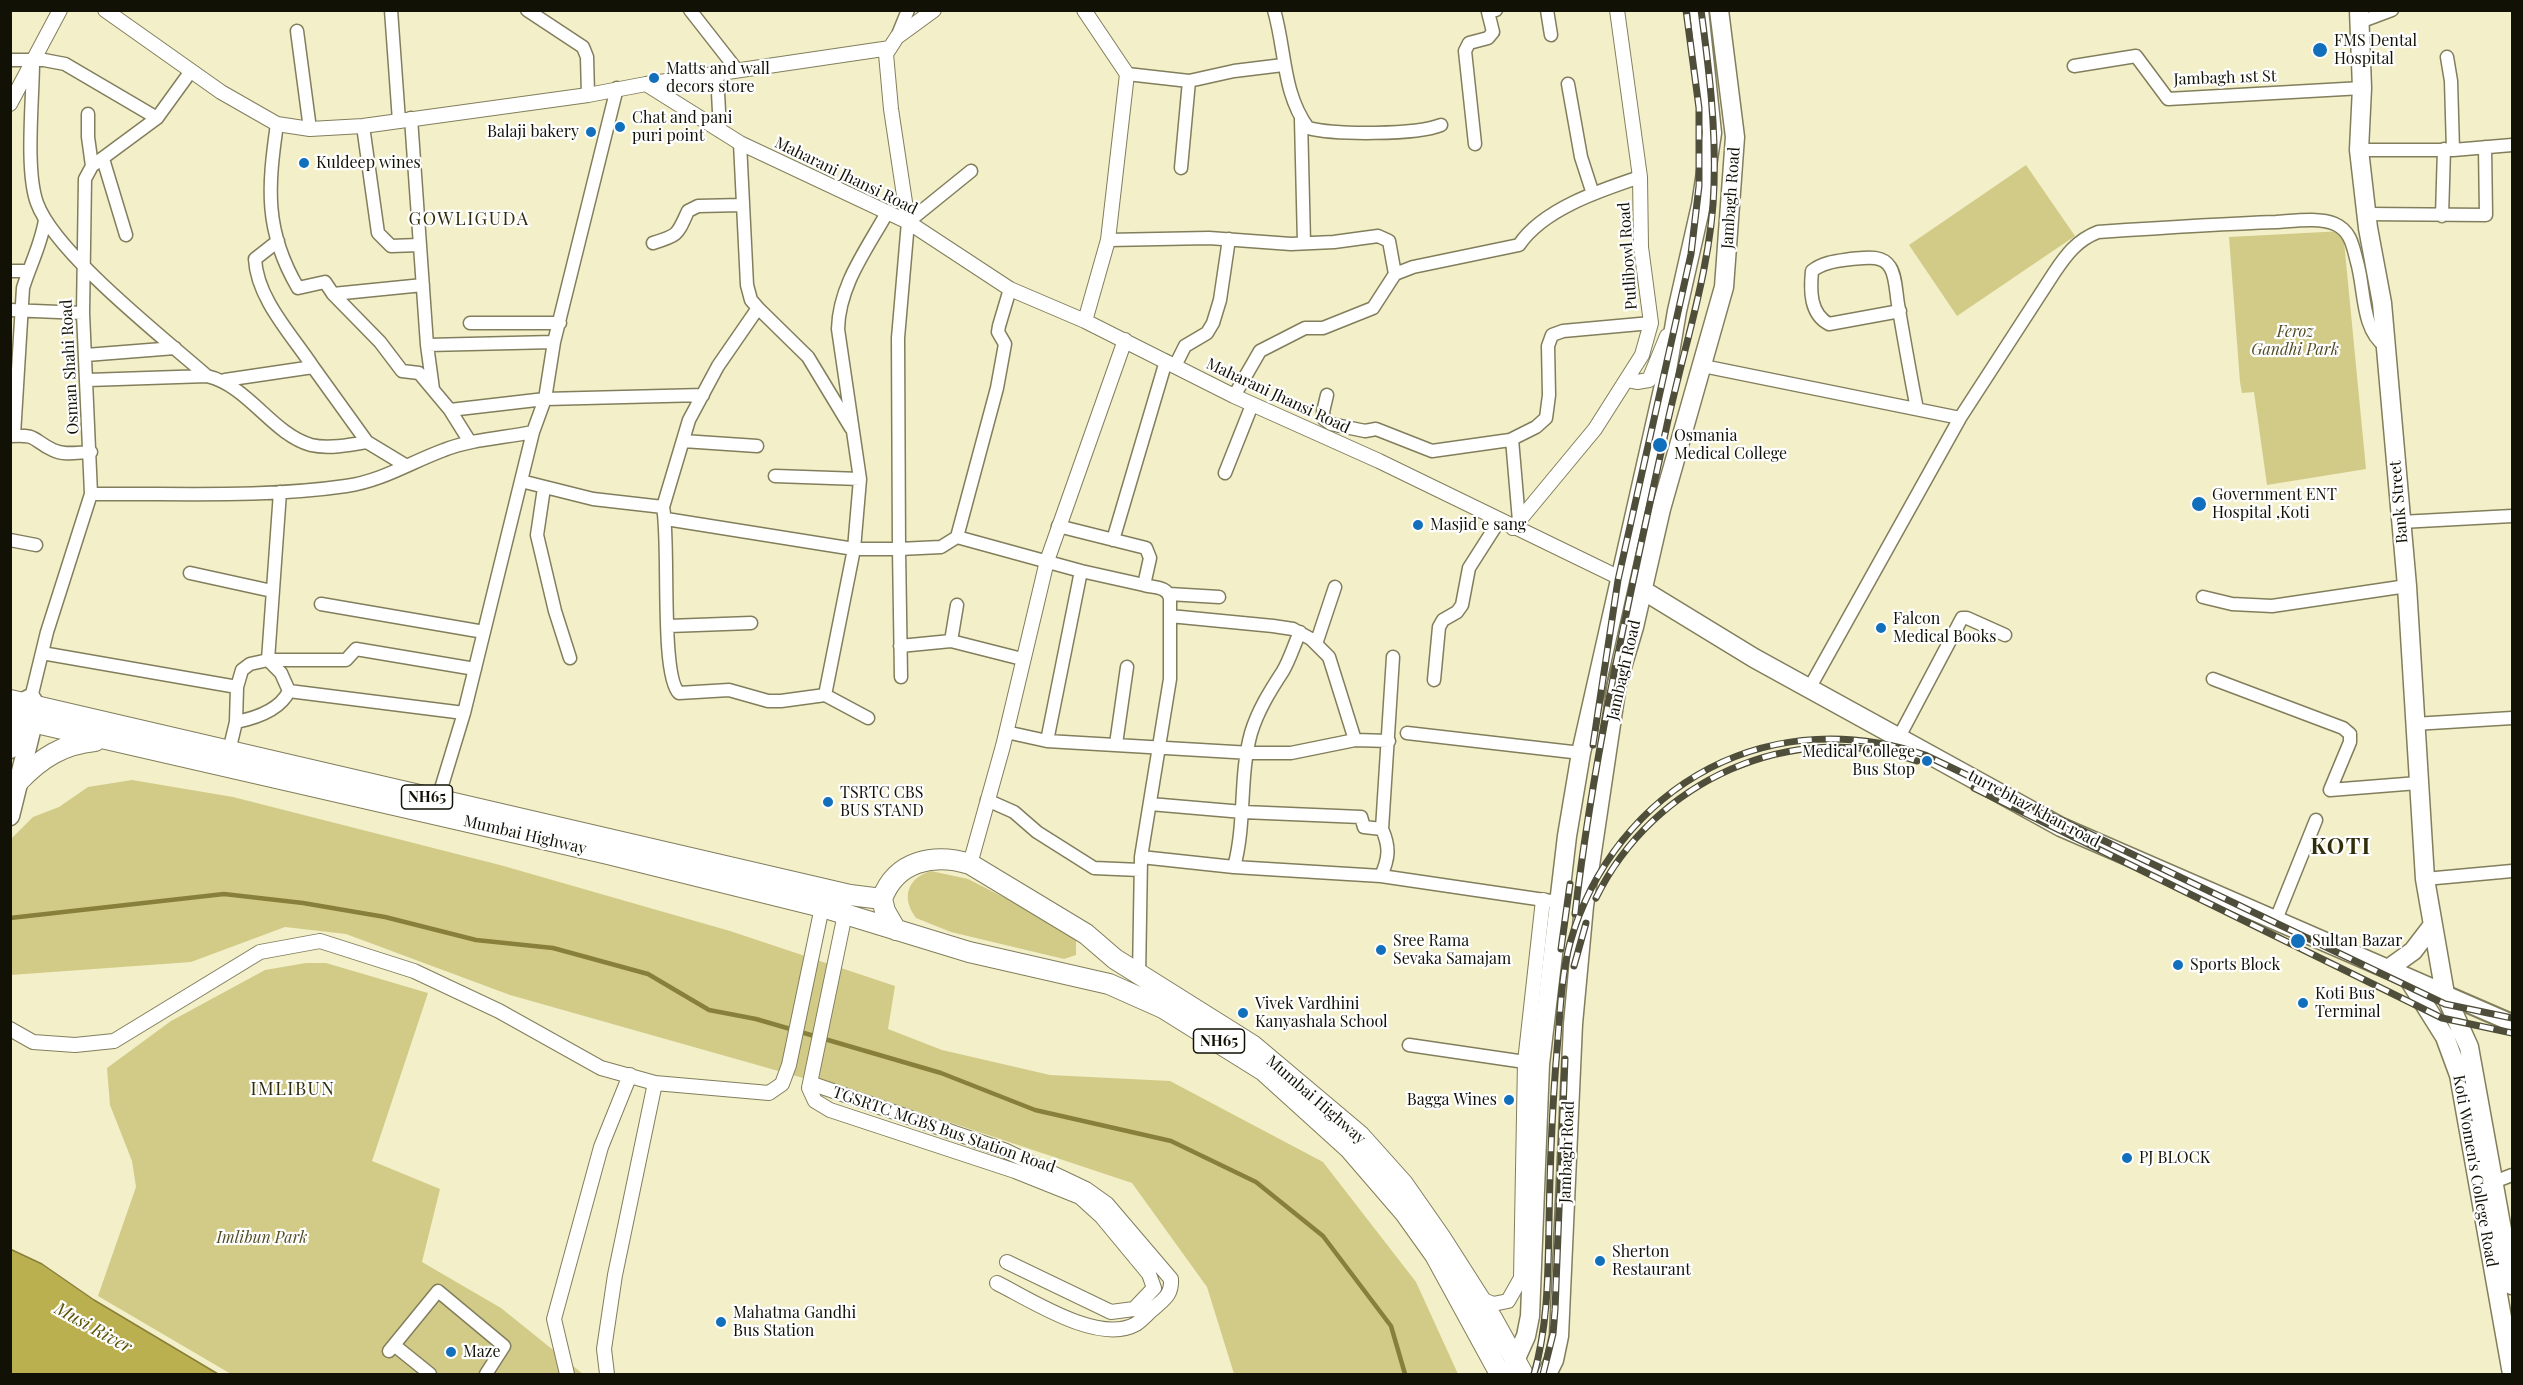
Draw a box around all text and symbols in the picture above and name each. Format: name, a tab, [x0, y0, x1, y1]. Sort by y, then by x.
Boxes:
place label: FMS Dental Hospital	[2334, 31, 2417, 69]
marker: FMS Dental Hospital	[2311, 41, 2329, 59]
place label: Matts and wall decors store	[666, 59, 770, 97]
street label: Jambagh 1st St	[2173, 67, 2277, 89]
marker: Matts and wall decors store	[647, 71, 661, 85]
place label: Chat and pani puri point	[632, 108, 732, 146]
marker: Chat and pani puri point	[613, 120, 627, 134]
place label: Balaji bakery	[487, 122, 579, 142]
marker: Balaji bakery	[584, 125, 598, 139]
street label: Maharani Jhansi Road	[771, 133, 921, 219]
street label: Jambagh Road	[1718, 146, 1744, 250]
place label: Kuldeep wines	[316, 153, 421, 173]
marker: Kuldeep wines	[297, 156, 311, 170]
street label: Putlibowl Road	[1615, 201, 1641, 311]
district label: GOWLIGUDA	[408, 208, 530, 230]
street label: Osman Shahi Road	[57, 299, 83, 435]
park label: Feroz Gandhi Park	[2251, 322, 2339, 360]
street label: Maharani Jhansi Road	[1203, 354, 1353, 438]
place label: Osmania Medical College	[1674, 426, 1787, 464]
marker: Osmania Medical College	[1651, 436, 1669, 454]
street label: Bank Street	[2386, 460, 2412, 544]
place label: Government ENT Hospital ,Koti	[2212, 485, 2337, 523]
marker: Government ENT Hospital ,Koti	[2190, 495, 2208, 513]
place label: Masjid e sang	[1430, 515, 1526, 535]
marker: Masjid e sang	[1411, 518, 1425, 532]
place label: Falcon Medical Books	[1893, 609, 1996, 647]
street label: Jambagh Road	[1603, 618, 1645, 722]
marker: Falcon Medical Books	[1874, 621, 1888, 635]
place label: Medical College Bus Stop	[1802, 742, 1915, 780]
marker: Medical College Bus Stop	[1920, 754, 1934, 768]
street label: turrebhaz khan road	[1965, 766, 2103, 852]
place label: TSRTC CBS BUS STAND	[840, 783, 924, 821]
road number: NH65	[402, 785, 452, 809]
marker: TSRTC CBS BUS STAND	[821, 795, 835, 809]
street label: Mumbai Highway	[462, 812, 588, 858]
district label: KOTI	[2310, 834, 2372, 860]
place label: Sree Rama Sevaka Samajam	[1393, 931, 1511, 969]
place label: Sultan Bazar	[2312, 931, 2402, 951]
marker: Sultan Bazar	[2289, 932, 2307, 950]
marker: Sree Rama Sevaka Samajam	[1374, 943, 1388, 957]
place label: Sports Block	[2190, 955, 2280, 975]
marker: Sports Block	[2171, 958, 2185, 972]
place label: Koti Bus Terminal	[2315, 984, 2380, 1022]
place label: Vivek Vardhini Kanyashala School	[1255, 994, 1388, 1032]
marker: Koti Bus Terminal	[2296, 996, 2310, 1010]
marker: Vivek Vardhini Kanyashala School	[1236, 1006, 1250, 1020]
road number: NH65	[1194, 1029, 1244, 1053]
street label: Mumbai Highway	[1262, 1052, 1370, 1148]
street label: Koti Women's College Road	[2449, 1073, 2501, 1269]
district label: IMLIBUN	[250, 1078, 336, 1100]
street label: TGSRTC MGBS Bus Station Road	[830, 1083, 1058, 1177]
place label: Bagga Wines	[1407, 1090, 1497, 1110]
marker: Bagga Wines	[1502, 1093, 1516, 1107]
street label: Jambagh Road	[1556, 1101, 1578, 1203]
place label: PJ BLOCK	[2139, 1148, 2210, 1168]
marker: PJ BLOCK	[2120, 1151, 2134, 1165]
park label: Imlibun Park	[216, 1228, 308, 1248]
place label: Sherton Restaurant	[1612, 1242, 1691, 1280]
marker: Sherton Restaurant	[1593, 1254, 1607, 1268]
water label: Musi River	[51, 1298, 135, 1358]
place label: Mahatma Gandhi Bus Station	[733, 1303, 856, 1341]
marker: Mahatma Gandhi Bus Station	[714, 1315, 728, 1329]
place label: Maze	[463, 1342, 501, 1362]
marker: Maze	[444, 1345, 458, 1359]

